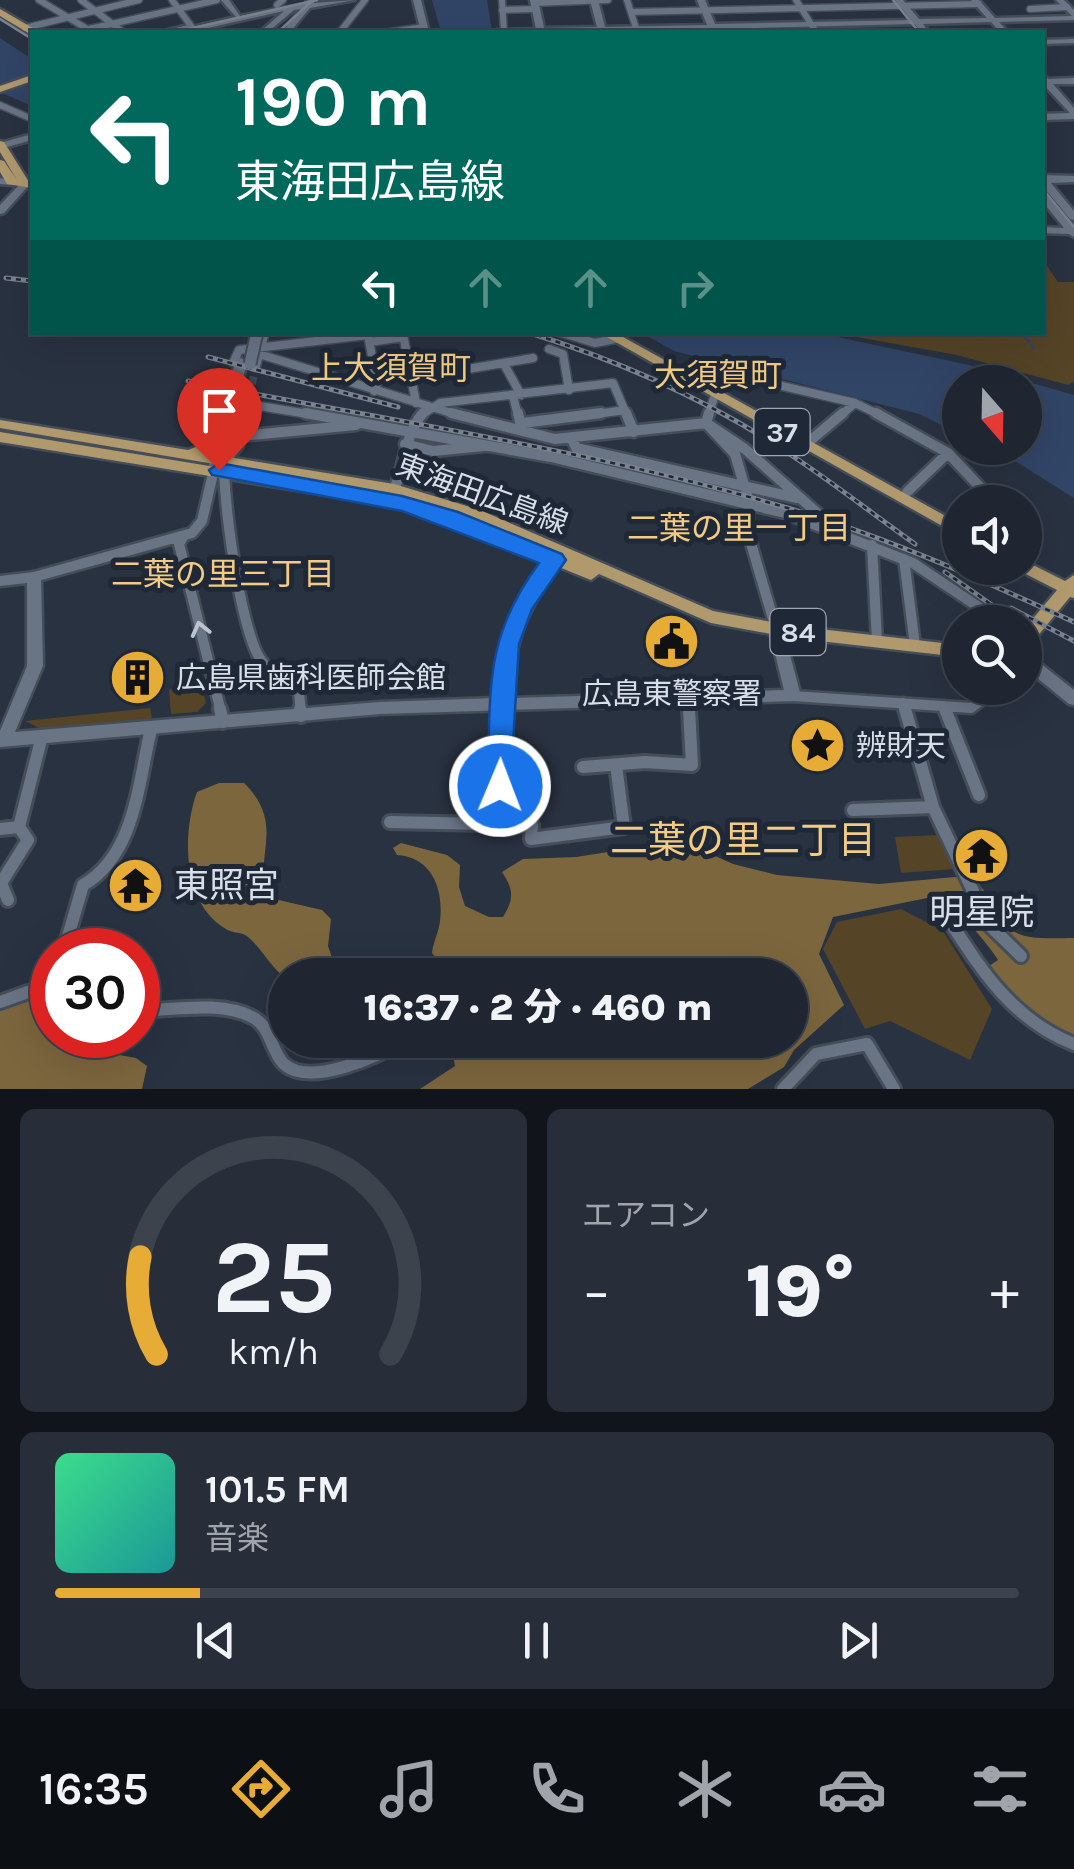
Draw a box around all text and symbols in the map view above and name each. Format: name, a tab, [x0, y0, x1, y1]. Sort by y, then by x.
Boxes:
text: 190 m	[235, 61, 431, 143]
icon: left	[70, 70, 200, 200]
text: 東海田広島線	[235, 156, 505, 208]
icon: left	[353, 260, 408, 315]
icon: ahead	[458, 260, 513, 315]
icon: ahead	[563, 260, 618, 315]
icon: right	[668, 260, 723, 315]
district label: 上大須賀町	[311, 350, 471, 387]
district label: 大須賀町	[654, 357, 782, 394]
north arrow	[942, 365, 1042, 465]
map controls	[942, 365, 1042, 705]
pin	[177, 368, 262, 471]
icon: arrive	[192, 383, 247, 438]
road number: 37	[754, 409, 810, 455]
street label: 東海田広島線	[391, 446, 573, 542]
button: sound	[942, 485, 1042, 585]
district label: 二葉の里一丁目	[627, 510, 851, 547]
district label: 二葉の里三丁目	[111, 556, 335, 593]
button: search	[942, 605, 1042, 705]
road number: 84	[770, 609, 826, 655]
public building icon: 広島東警察署	[642, 611, 702, 671]
one-way arrow	[191, 621, 212, 638]
building icon: 広島県歯科医師会館	[107, 648, 167, 708]
place label: 広島県歯科医師会館	[176, 660, 446, 696]
place label: 広島東警察署	[582, 676, 762, 712]
place icon: 辨財天	[787, 716, 847, 776]
place label: 辨財天	[856, 728, 946, 764]
position arrow	[448, 734, 552, 838]
district label: 二葉の里二丁目	[610, 818, 876, 863]
temple icon: 明星院	[952, 826, 1012, 886]
temple icon: 東照宮	[105, 855, 165, 915]
place label: 東照宮	[174, 865, 279, 906]
place label: 明星院	[929, 892, 1035, 933]
speed limit sign: 30	[30, 928, 160, 1058]
text: 16:37 · 2 分 · 460 m	[363, 985, 713, 1030]
text: エアコン	[582, 1197, 710, 1234]
text: 25	[212, 1217, 335, 1338]
text: 19°	[746, 1247, 855, 1335]
text: −	[582, 1259, 611, 1323]
text: +	[990, 1259, 1019, 1323]
text: km/h	[228, 1331, 319, 1373]
text: 101.5 FM	[205, 1467, 350, 1512]
text: 音楽	[205, 1520, 269, 1557]
icon: previous	[188, 1613, 243, 1668]
icon: pause	[509, 1613, 564, 1668]
icon: next	[831, 1613, 886, 1668]
icon: directions	[226, 1754, 296, 1824]
icon: music	[374, 1754, 444, 1824]
icon: phone	[522, 1754, 592, 1824]
icon: climate	[670, 1754, 740, 1824]
icon: car	[817, 1754, 887, 1824]
icon: filters	[965, 1754, 1035, 1824]
text: 16:35	[39, 1763, 149, 1815]

